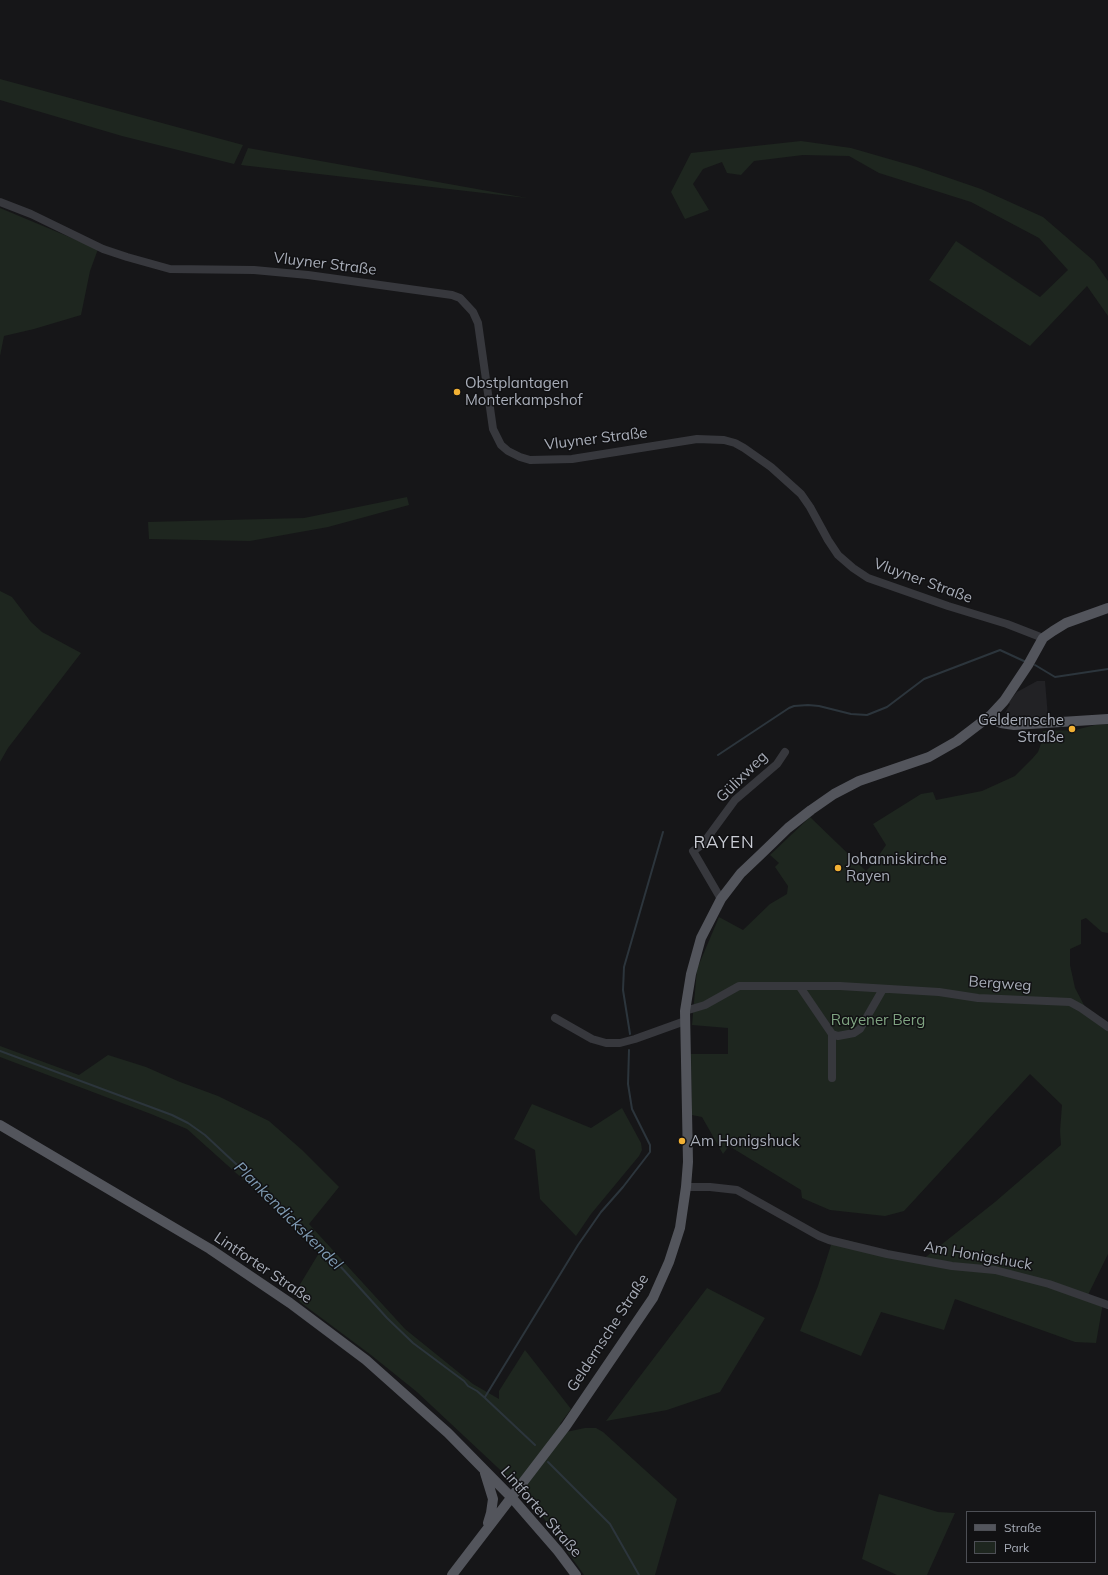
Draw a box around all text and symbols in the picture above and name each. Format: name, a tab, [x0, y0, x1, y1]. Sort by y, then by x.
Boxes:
street label: Vluyner Straße	[273, 249, 377, 279]
place label: Obstplantagen Monterkampshof	[465, 374, 583, 409]
marker: Obstplantagen Monterkampshof	[452, 387, 462, 397]
street label: Vluyner Straße	[544, 424, 648, 454]
street label: Vluyner Straße	[871, 555, 975, 607]
place label: Geldernsche Straße	[978, 711, 1064, 746]
marker: Geldernsche Straße	[1067, 724, 1077, 734]
street label: Gülixweg	[713, 748, 771, 806]
district label: RAYEN	[693, 833, 755, 853]
place label: Johanniskirche Rayen	[846, 850, 947, 885]
marker: Johanniskirche Rayen	[833, 863, 843, 873]
street label: Bergweg	[968, 973, 1032, 995]
park label: Rayener Berg	[831, 1011, 925, 1029]
place label: Am Honigshuck	[690, 1132, 800, 1150]
marker: Am Honigshuck	[677, 1136, 687, 1146]
water label: Plankendickskendel	[230, 1158, 346, 1274]
street label: Lintforter Straße	[211, 1229, 315, 1307]
street label: Am Honigshuck	[922, 1238, 1034, 1274]
street label: Geldernsche Straße	[563, 1271, 653, 1395]
street label: Lintforter Straße	[497, 1463, 585, 1561]
legend	[966, 1511, 1096, 1563]
text: Straße	[1004, 1520, 1041, 1535]
text: Park	[1004, 1540, 1029, 1555]

